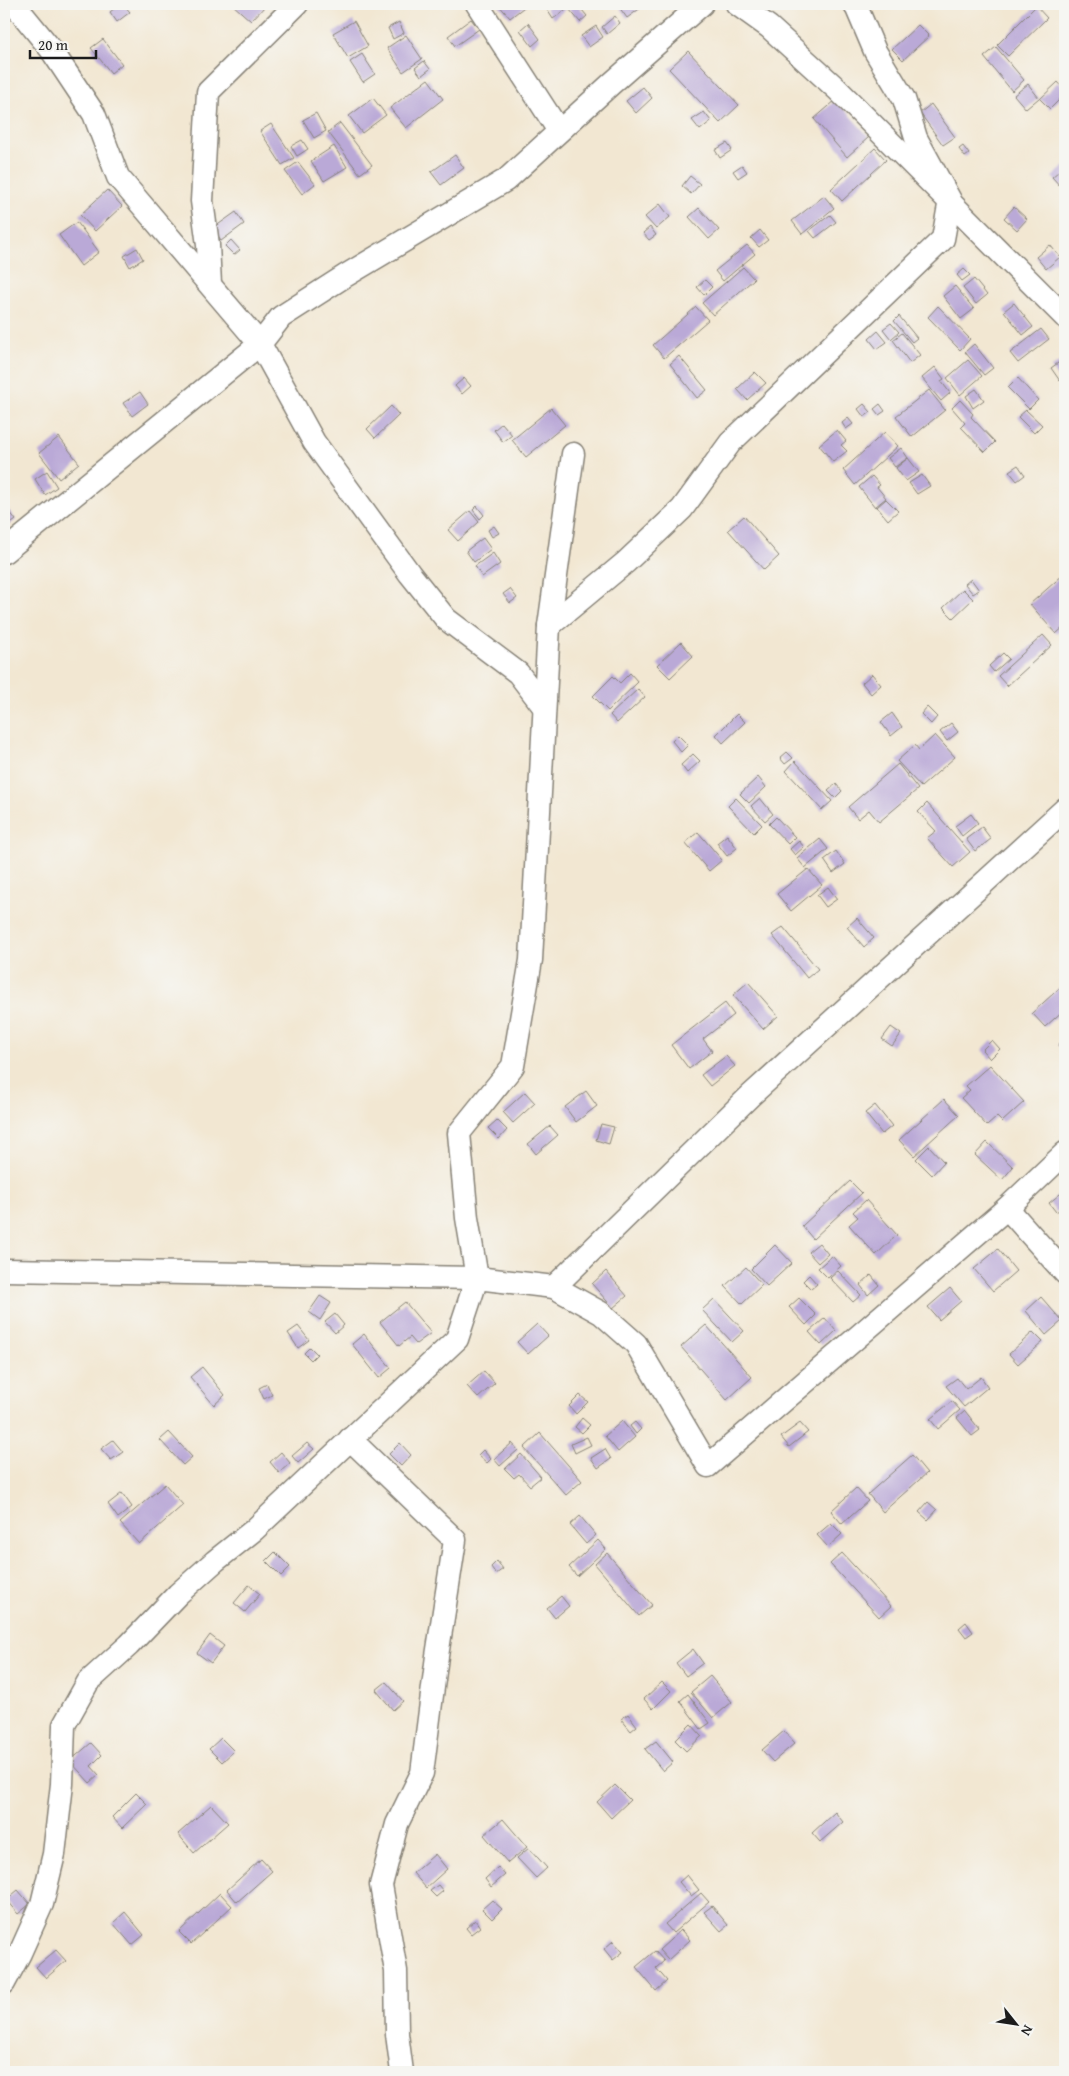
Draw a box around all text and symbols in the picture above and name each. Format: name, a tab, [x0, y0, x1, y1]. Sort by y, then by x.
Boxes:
scale bar	[30, 28, 96, 60]
text: 20 m	[38, 34, 69, 55]
north arrow	[992, 1998, 1042, 2048]
text: N	[1016, 2021, 1038, 2040]

